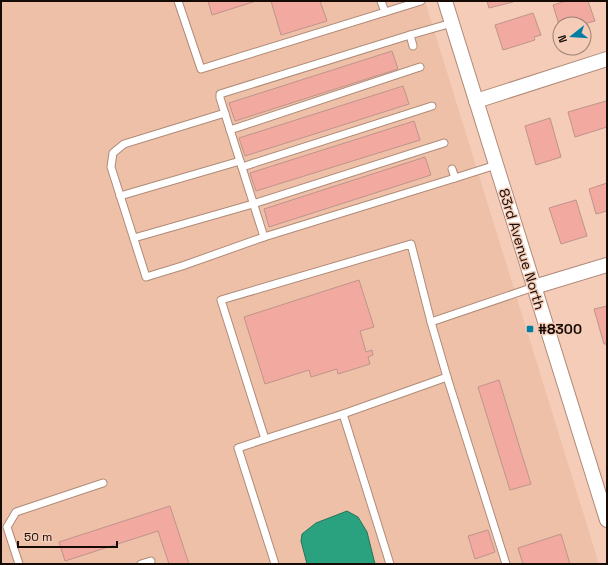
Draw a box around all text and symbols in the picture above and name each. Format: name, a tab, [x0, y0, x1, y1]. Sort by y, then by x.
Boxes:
north arrow	[552, 16, 592, 56]
text: N	[555, 33, 570, 44]
street label: 83rd Avenue North	[495, 186, 549, 312]
place label: #8300	[538, 320, 582, 338]
marker: #8300	[525, 324, 535, 334]
scale bar	[18, 523, 117, 549]
text: 50 m	[24, 529, 52, 545]

